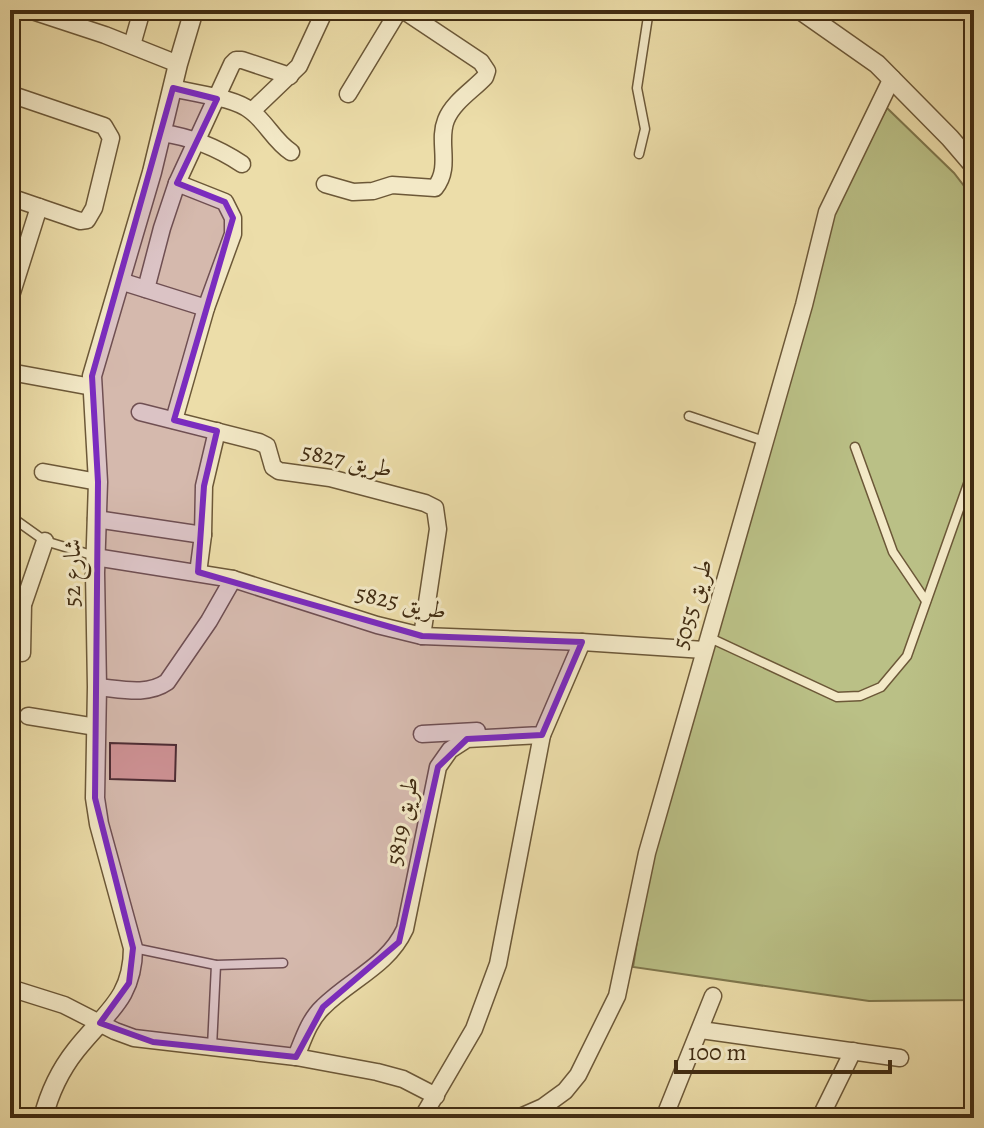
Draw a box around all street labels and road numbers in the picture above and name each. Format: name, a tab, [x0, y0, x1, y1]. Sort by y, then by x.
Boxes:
street label: طريق 5827	[299, 435, 395, 485]
street label: شارع 52	[56, 539, 92, 607]
street label: طريق 5055	[664, 555, 720, 653]
street label: طريق 5825	[353, 577, 449, 627]
street label: طريق 5819	[378, 774, 426, 868]

